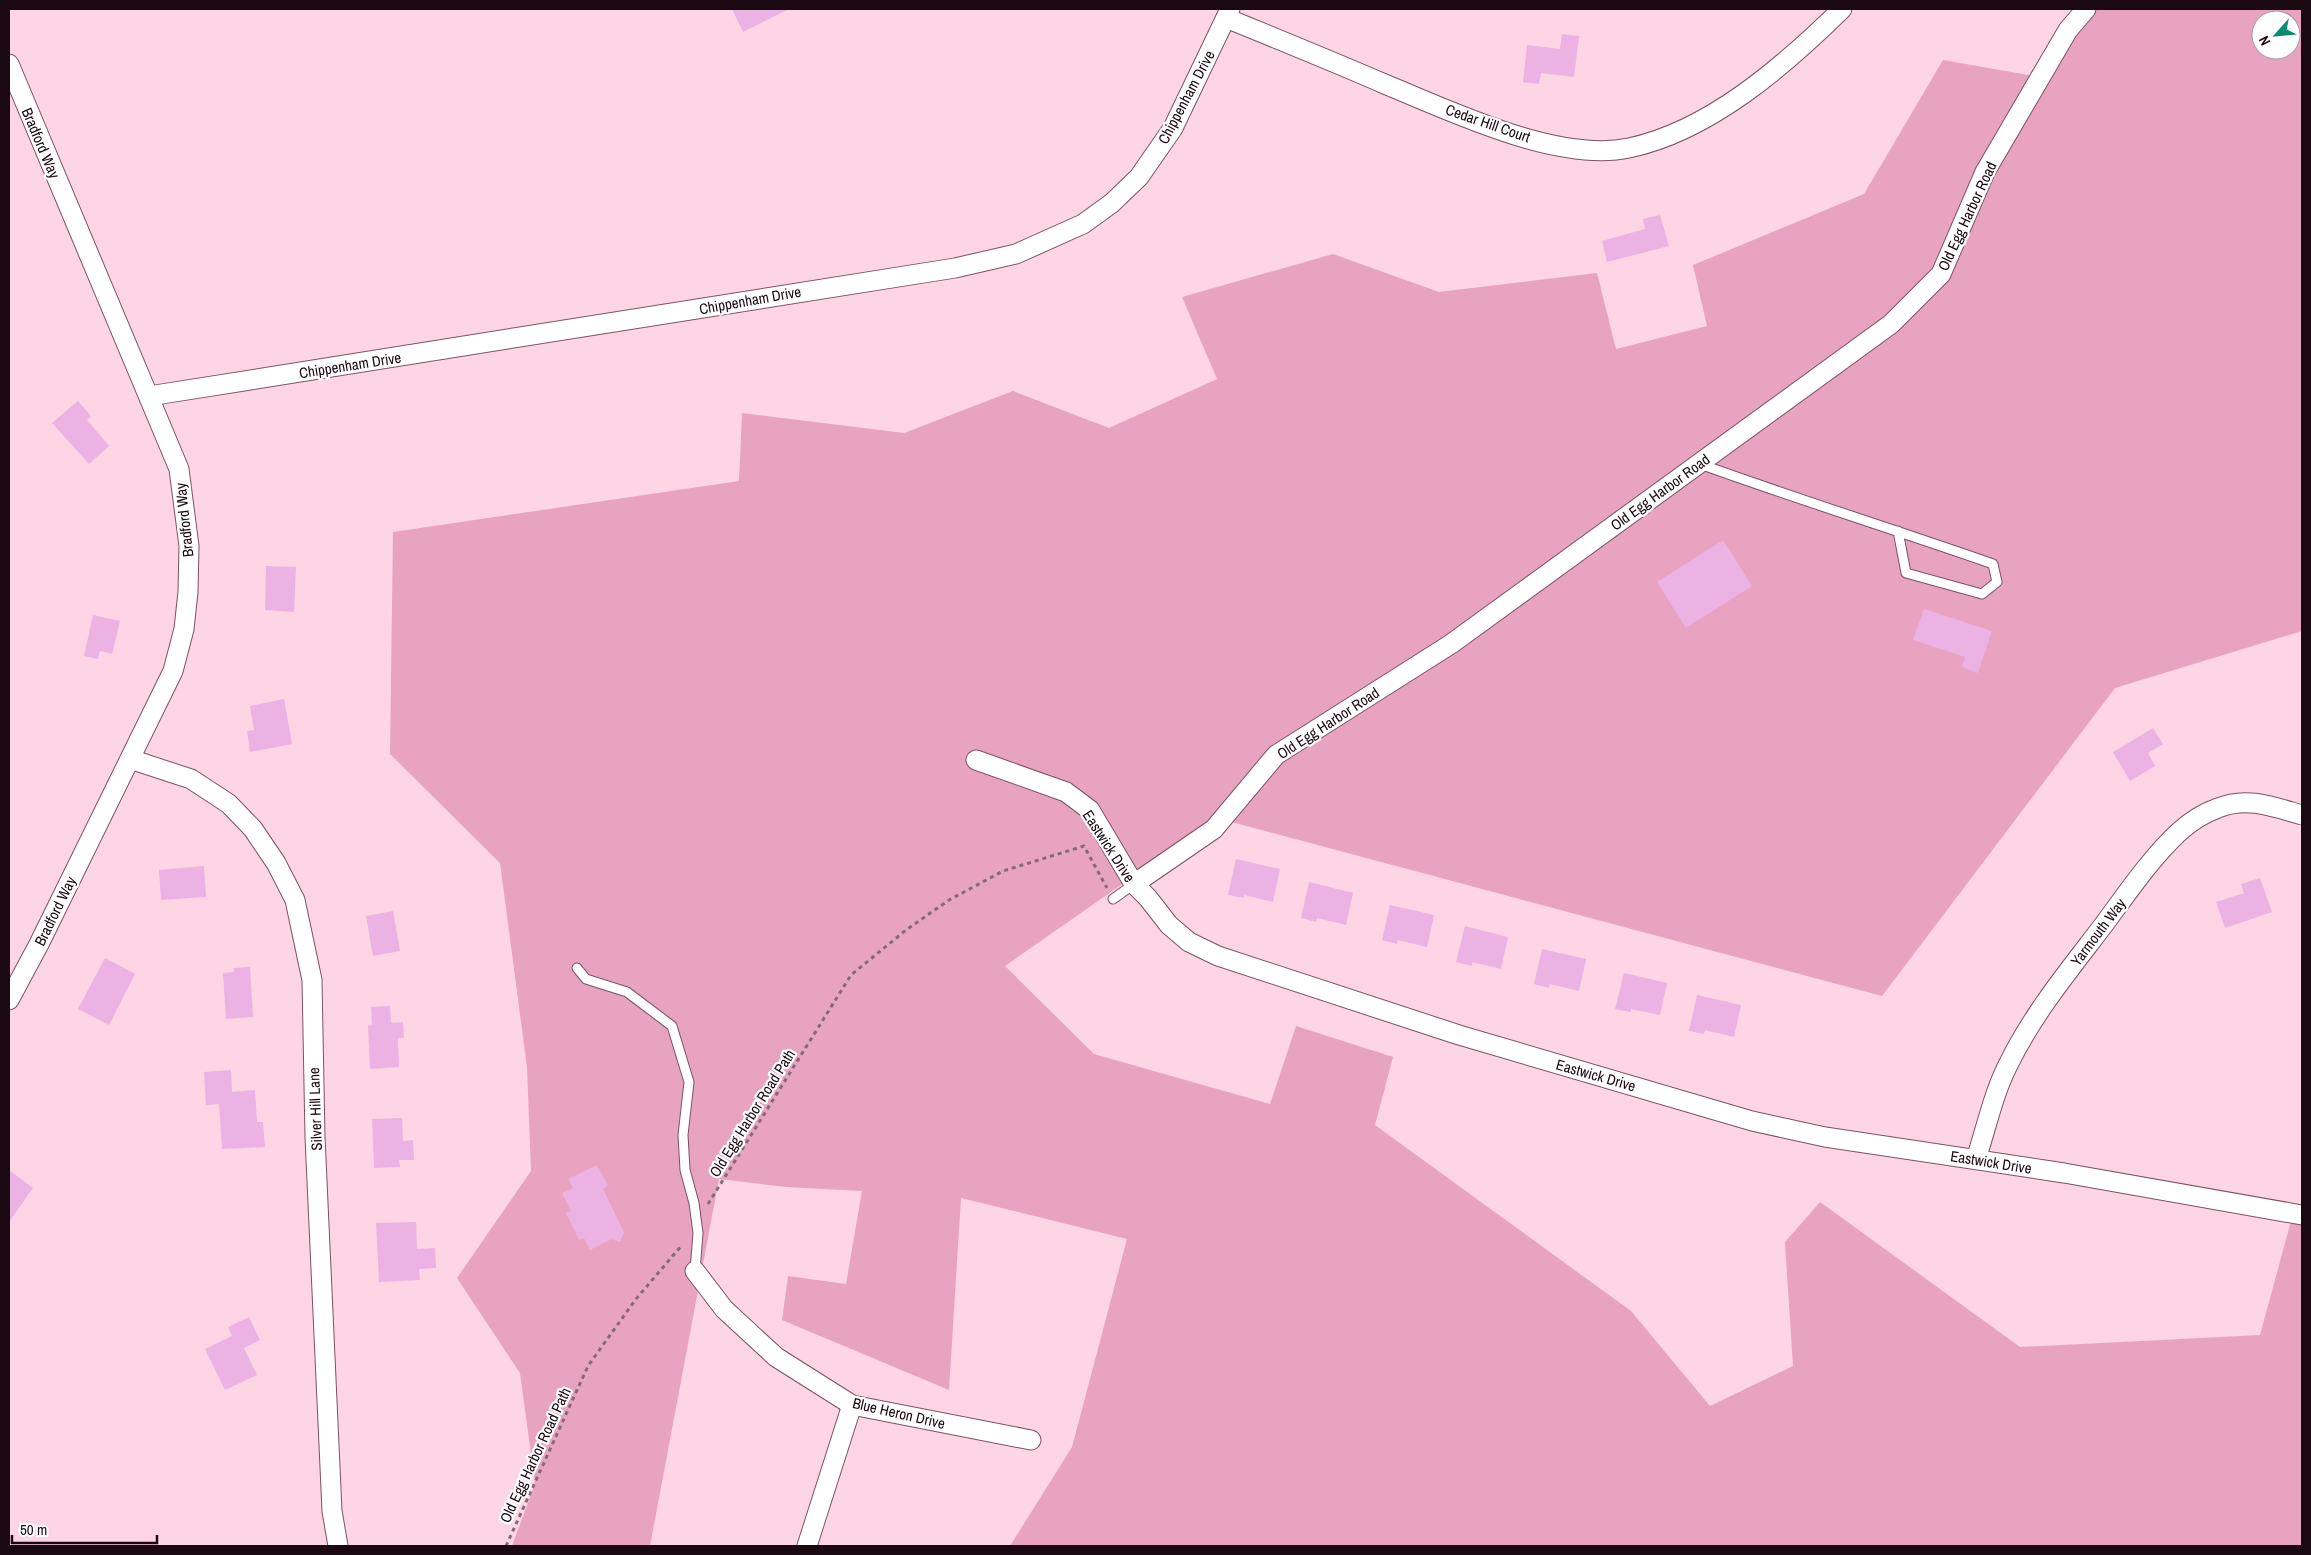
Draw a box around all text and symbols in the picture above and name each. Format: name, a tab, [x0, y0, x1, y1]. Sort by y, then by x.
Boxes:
north arrow	[2251, 10, 2301, 60]
text: N	[2255, 33, 2274, 49]
street label: Chippenham Drive	[1152, 46, 1220, 148]
street label: Cedar Hill Court	[1443, 99, 1534, 147]
street label: Bradford Way	[17, 104, 66, 182]
street label: Old Egg Harbor Road	[1932, 158, 2002, 274]
street label: Chippenham Drive	[697, 281, 803, 319]
street label: Chippenham Drive	[297, 347, 403, 383]
street label: Old Egg Harbor Road	[1606, 449, 1714, 535]
street label: Bradford Way	[170, 481, 198, 558]
street label: Old Egg Harbor Road	[1273, 682, 1383, 764]
street label: Eastwick Drive	[1078, 806, 1140, 886]
street label: Bradford Way	[29, 872, 81, 949]
street label: Yarmouth Way	[2066, 893, 2131, 970]
street label: Old Egg Harbor Road Path	[704, 1045, 800, 1181]
street label: Eastwick Drive	[1554, 1054, 1638, 1096]
street label: Silver Hill Lane	[303, 1067, 327, 1151]
street label: Eastwick Drive	[1949, 1145, 2033, 1179]
street label: Old Egg Harbor Road Path	[494, 1384, 576, 1526]
street label: Blue Heron Drive	[851, 1392, 947, 1434]
scale bar	[12, 1512, 158, 1544]
text: 50 m	[20, 1519, 47, 1540]

